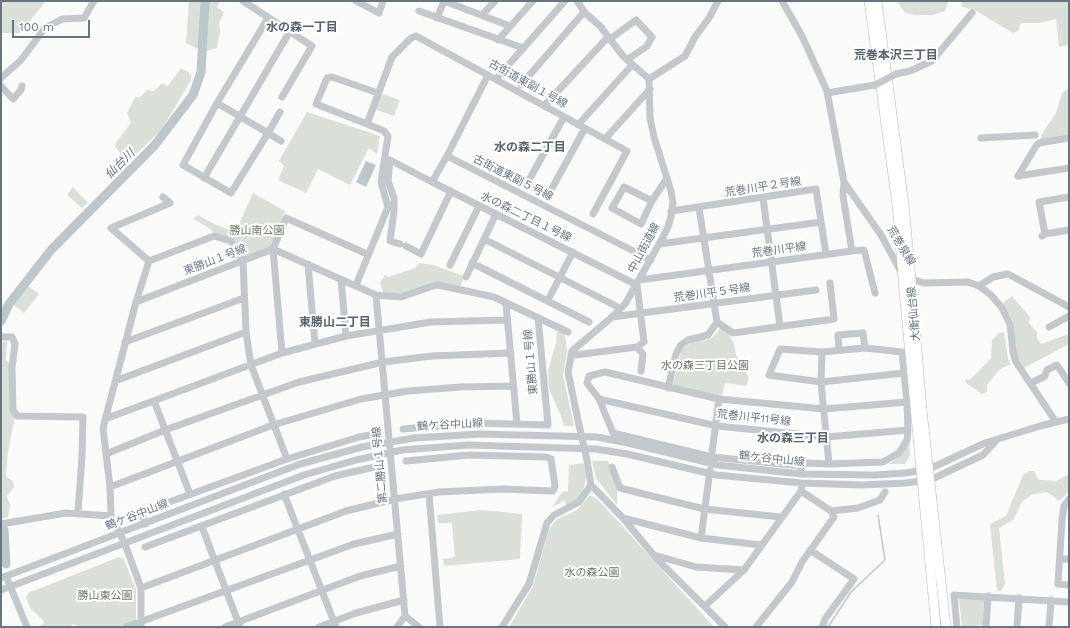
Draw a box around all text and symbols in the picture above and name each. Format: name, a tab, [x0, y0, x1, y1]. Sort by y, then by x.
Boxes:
scale bar	[14, 12, 92, 38]
text: 100 m	[19, 20, 54, 34]
district label: 水の森一丁目	[266, 20, 338, 34]
district label: 荒巻本沢三丁目	[854, 48, 938, 62]
street label: 古街道東副１号線	[486, 57, 570, 111]
district label: 水の森二丁目	[494, 140, 566, 154]
water label: 仙台川	[102, 146, 138, 182]
street label: 古街道東副５号線	[471, 152, 555, 204]
street label: 荒巻川平２号線	[724, 174, 802, 200]
street label: 水の森二丁目１号線	[479, 189, 573, 245]
street label: 中山街道線	[625, 221, 663, 275]
park label: 勝山南公園	[230, 224, 284, 238]
street label: 荒巻泉線	[884, 224, 918, 268]
street label: 荒巻川平線	[751, 240, 807, 260]
street label: 東勝山１号線	[182, 242, 248, 278]
street label: 荒巻川平５号線	[673, 281, 751, 305]
street label: 大衡仙台線	[905, 286, 923, 342]
district label: 東勝山二丁目	[299, 315, 371, 329]
street label: 東勝山１号線	[522, 329, 540, 395]
park label: 水の森三丁目公園	[661, 359, 749, 373]
street label: 荒巻川平11号線	[716, 408, 792, 428]
street label: 鶴ケ谷中山線	[417, 417, 483, 433]
street label: 第二勝山１号線	[370, 426, 390, 504]
district label: 水の森三丁目	[757, 431, 829, 445]
street label: 鶴ケ谷中山線	[738, 449, 806, 469]
street label: 鶴ケ谷中山線	[104, 497, 170, 533]
park label: 水の森公園	[565, 566, 619, 580]
park label: 勝山東公園	[78, 589, 132, 603]

